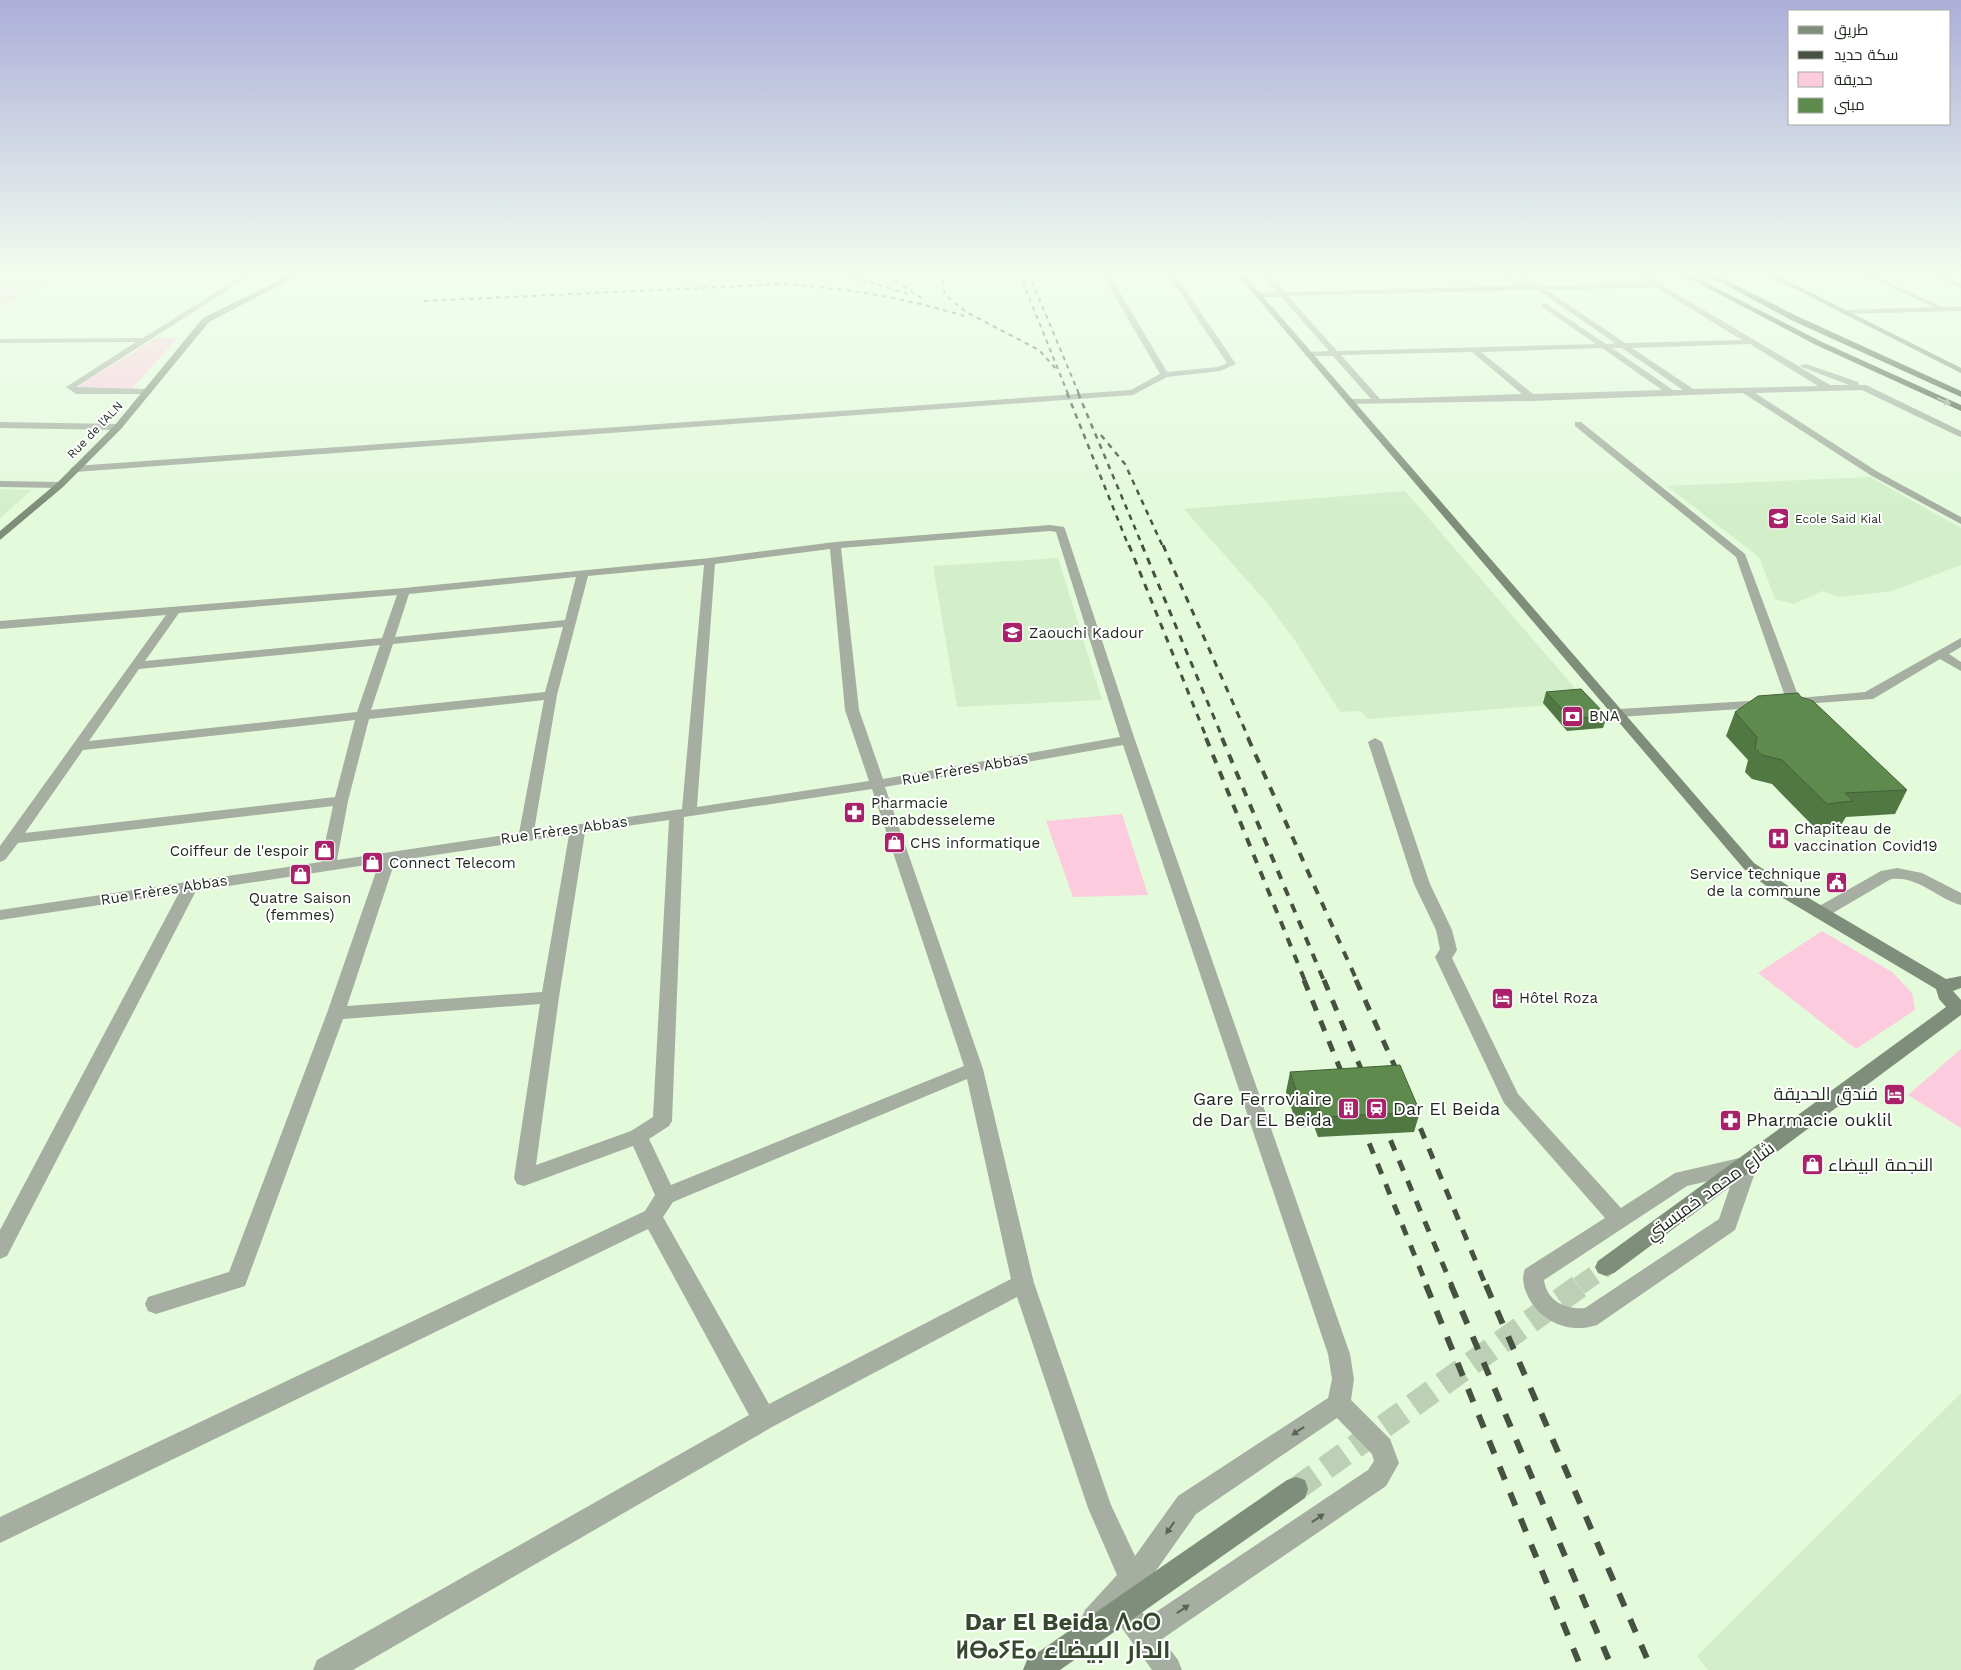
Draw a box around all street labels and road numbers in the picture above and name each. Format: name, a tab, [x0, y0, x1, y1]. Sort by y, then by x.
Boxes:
street label: Rue de l'ALN	[64, 399, 126, 461]
street label: Rue Frères Abbas	[900, 749, 1030, 789]
street label: Rue Frères Abbas	[499, 812, 629, 848]
street label: Rue Frères Abbas	[99, 871, 229, 909]
street label: شارع محمد خميستي	[1641, 1137, 1781, 1248]

